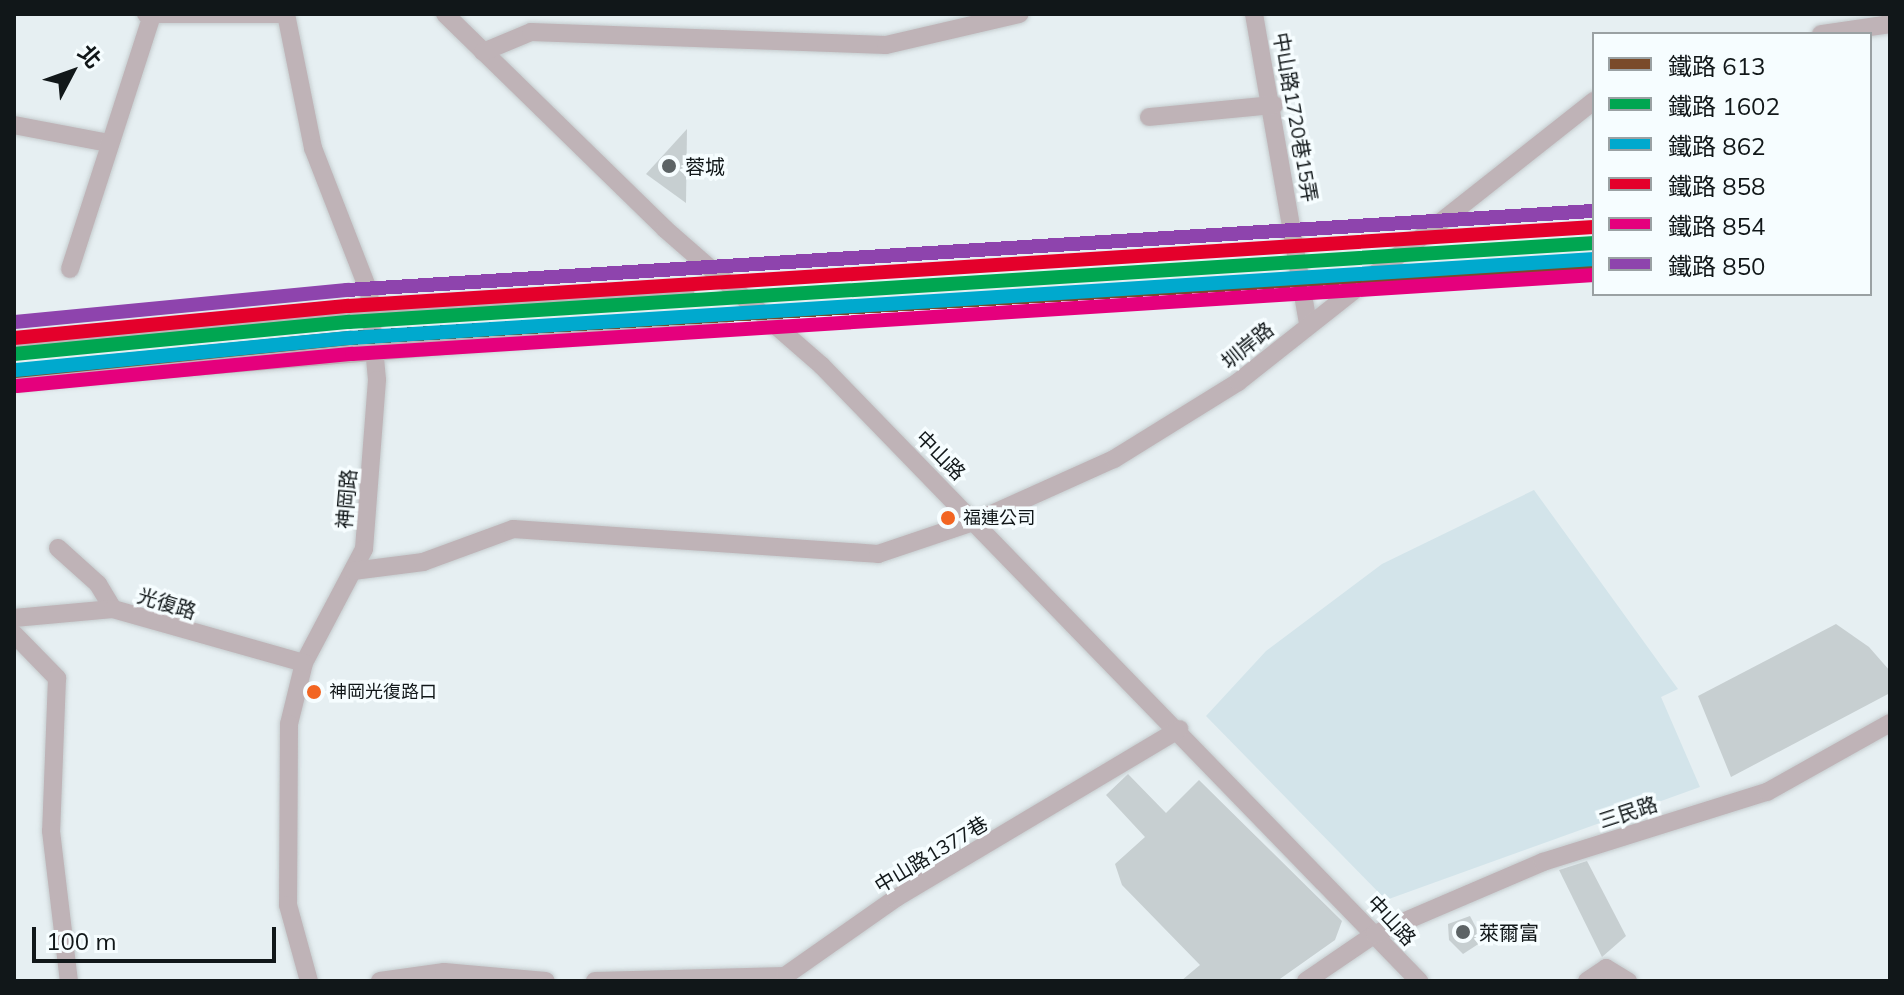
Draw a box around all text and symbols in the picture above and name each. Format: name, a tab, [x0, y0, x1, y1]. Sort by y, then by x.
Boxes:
street label: 中山路1720巷15弄	[1269, 30, 1323, 204]
north arrow	[32, 32, 112, 112]
legend	[1592, 32, 1872, 296]
text: 北	[72, 39, 108, 74]
text: 鐵路 613	[1668, 51, 1765, 81]
text: 鐵路 1602	[1668, 91, 1780, 121]
text: 鐵路 862	[1668, 131, 1765, 161]
place label: 蓉城	[685, 154, 725, 178]
marker: 蓉城	[660, 157, 678, 175]
text: 鐵路 858	[1668, 171, 1765, 201]
text: 鐵路 854	[1668, 211, 1765, 241]
text: 鐵路 850	[1668, 251, 1765, 281]
street label: 圳岸路	[1216, 317, 1278, 373]
street label: 中山路	[911, 425, 971, 485]
street label: 神岡路	[331, 468, 361, 530]
place label: 福連公司	[963, 507, 1035, 529]
marker: 福連公司	[940, 510, 956, 526]
street label: 光復路	[135, 583, 199, 623]
place label: 神岡光復路口	[329, 681, 437, 703]
marker: 神岡光復路口	[306, 684, 322, 700]
street label: 三民路	[1596, 791, 1660, 833]
street label: 中山路1377巷	[870, 811, 992, 897]
street label: 中山路	[1363, 890, 1421, 950]
scale bar	[36, 911, 280, 961]
place label: 萊爾富	[1479, 920, 1539, 944]
marker: 萊爾富	[1454, 923, 1472, 941]
text: 100 m	[46, 926, 117, 956]

